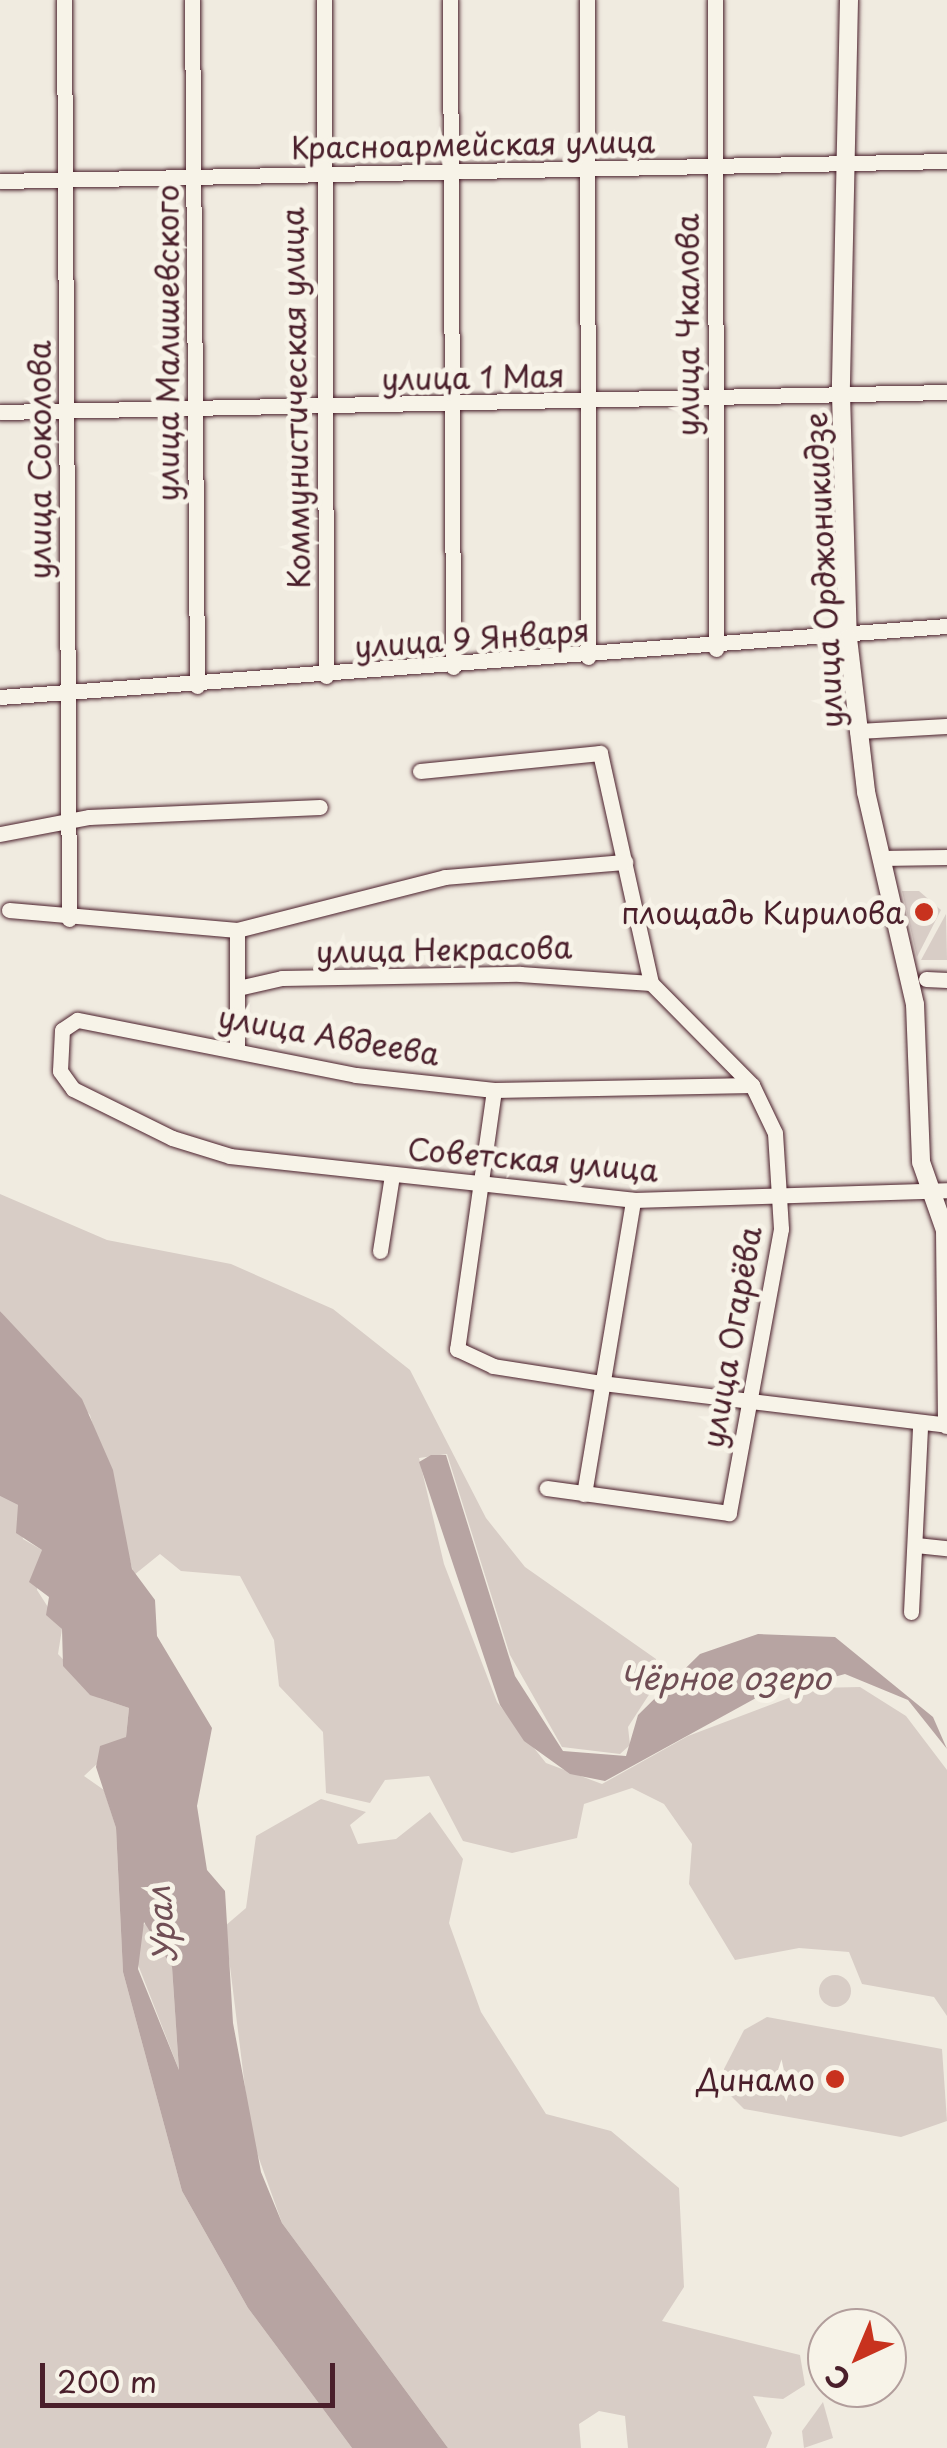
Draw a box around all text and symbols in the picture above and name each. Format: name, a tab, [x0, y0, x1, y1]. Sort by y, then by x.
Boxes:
street label: Красноармейская улица	[290, 123, 656, 165]
street label: улица Малишевского	[149, 184, 185, 502]
street label: Коммунистическая улица	[274, 206, 316, 590]
street label: улица Чкалова	[669, 213, 705, 437]
street label: улица Соколова	[21, 340, 57, 580]
street label: улица 1 Мая	[380, 357, 566, 397]
street label: улица Орджоникидзе	[797, 410, 849, 730]
street label: улица 9 Января	[353, 612, 591, 664]
place label: площадь Кирилова	[621, 894, 904, 930]
marker: площадь Кирилова	[913, 901, 935, 923]
street label: улица Некрасова	[314, 929, 574, 969]
street label: улица Авдеева	[215, 998, 443, 1072]
street label: Советская улица	[405, 1130, 661, 1188]
street label: улица Огарёва	[694, 1223, 768, 1451]
water label: Чёрное озеро	[619, 1658, 831, 1696]
water label: Урал	[138, 1885, 184, 1965]
place label: Динамо	[697, 2061, 815, 2097]
marker: Динамо	[824, 2068, 846, 2090]
north arrow	[807, 2308, 907, 2408]
scale bar	[45, 2343, 340, 2405]
text: С	[815, 2356, 860, 2401]
text: 200 m	[57, 2358, 157, 2403]

